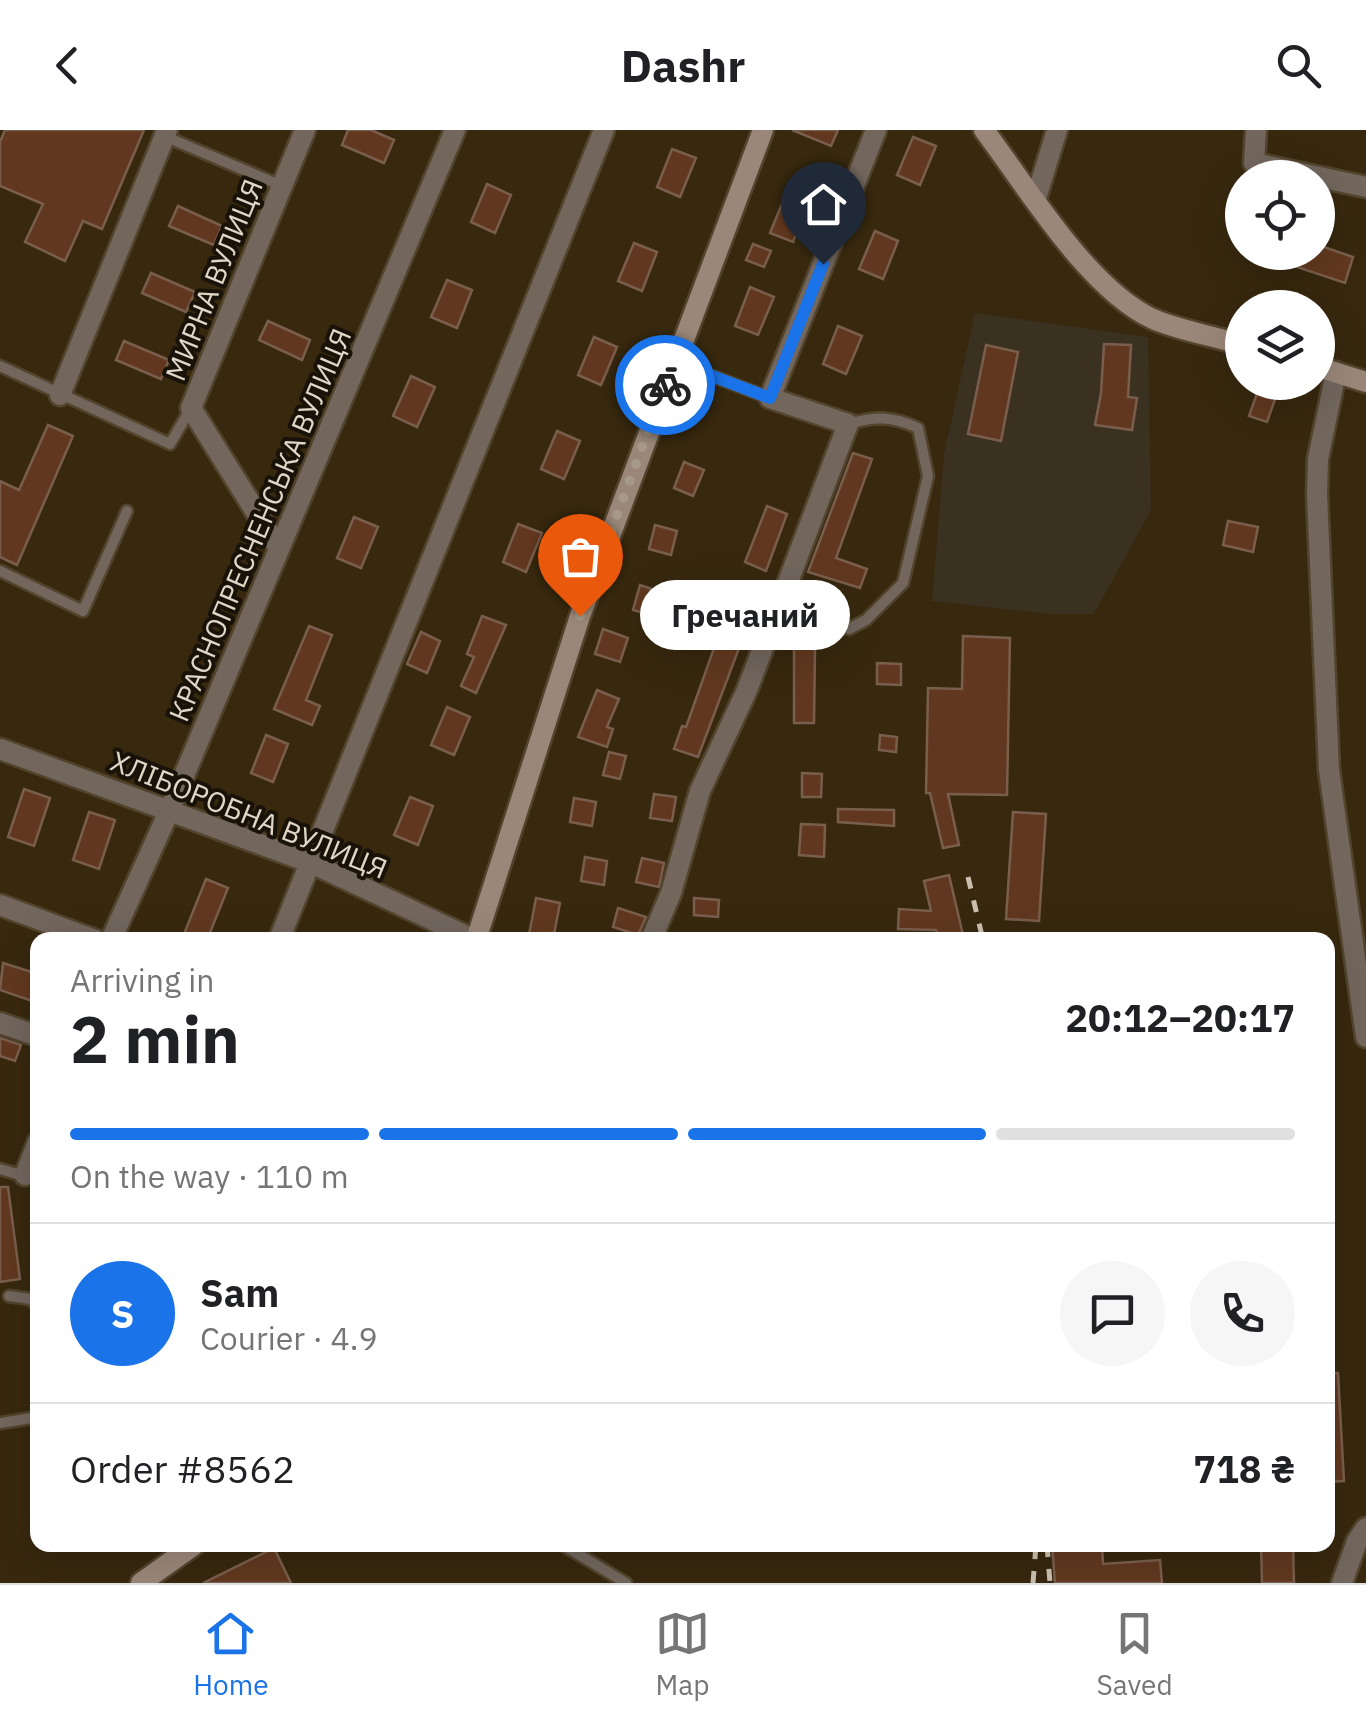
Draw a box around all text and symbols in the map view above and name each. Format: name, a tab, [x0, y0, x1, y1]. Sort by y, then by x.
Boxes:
text: Dashr	[621, 36, 745, 94]
icon: back	[40, 38, 95, 93]
icon: search	[1271, 38, 1326, 93]
map controls	[1225, 160, 1335, 400]
button: locate	[1225, 160, 1335, 270]
pin	[781, 162, 866, 265]
street label: МИРНА ВУЛИЦЯ	[156, 174, 271, 386]
icon: home	[796, 177, 851, 232]
button: layers	[1225, 290, 1335, 400]
street label: КРАСНОПРЕСНЕНСЬКА ВУЛИЦЯ	[160, 323, 359, 727]
courier	[615, 335, 715, 435]
icon: bike	[638, 358, 693, 413]
pin	[538, 514, 623, 617]
icon: bag	[553, 529, 608, 584]
callout: Гречаний	[640, 581, 850, 651]
text: Гречаний	[671, 594, 819, 636]
street label: ХЛІБОРОБНА ВУЛИЦЯ	[106, 742, 393, 887]
text: Arriving in	[70, 959, 215, 1001]
text: 20:12–20:17	[1065, 993, 1295, 1042]
text: 2 min	[70, 996, 240, 1081]
text: On the way · 110 m	[70, 1155, 349, 1197]
button: chat	[1060, 1261, 1165, 1366]
button: phone	[1190, 1261, 1295, 1366]
text: Sam	[200, 1268, 279, 1317]
text: S	[111, 1289, 134, 1338]
text: Courier · 4.9	[200, 1317, 378, 1359]
text: Order #8562	[70, 1444, 295, 1493]
text: 718 ₴	[1193, 1444, 1295, 1493]
tab: Home	[193, 1606, 269, 1703]
tab: Map	[655, 1606, 710, 1703]
tab: Saved	[1097, 1606, 1173, 1703]

